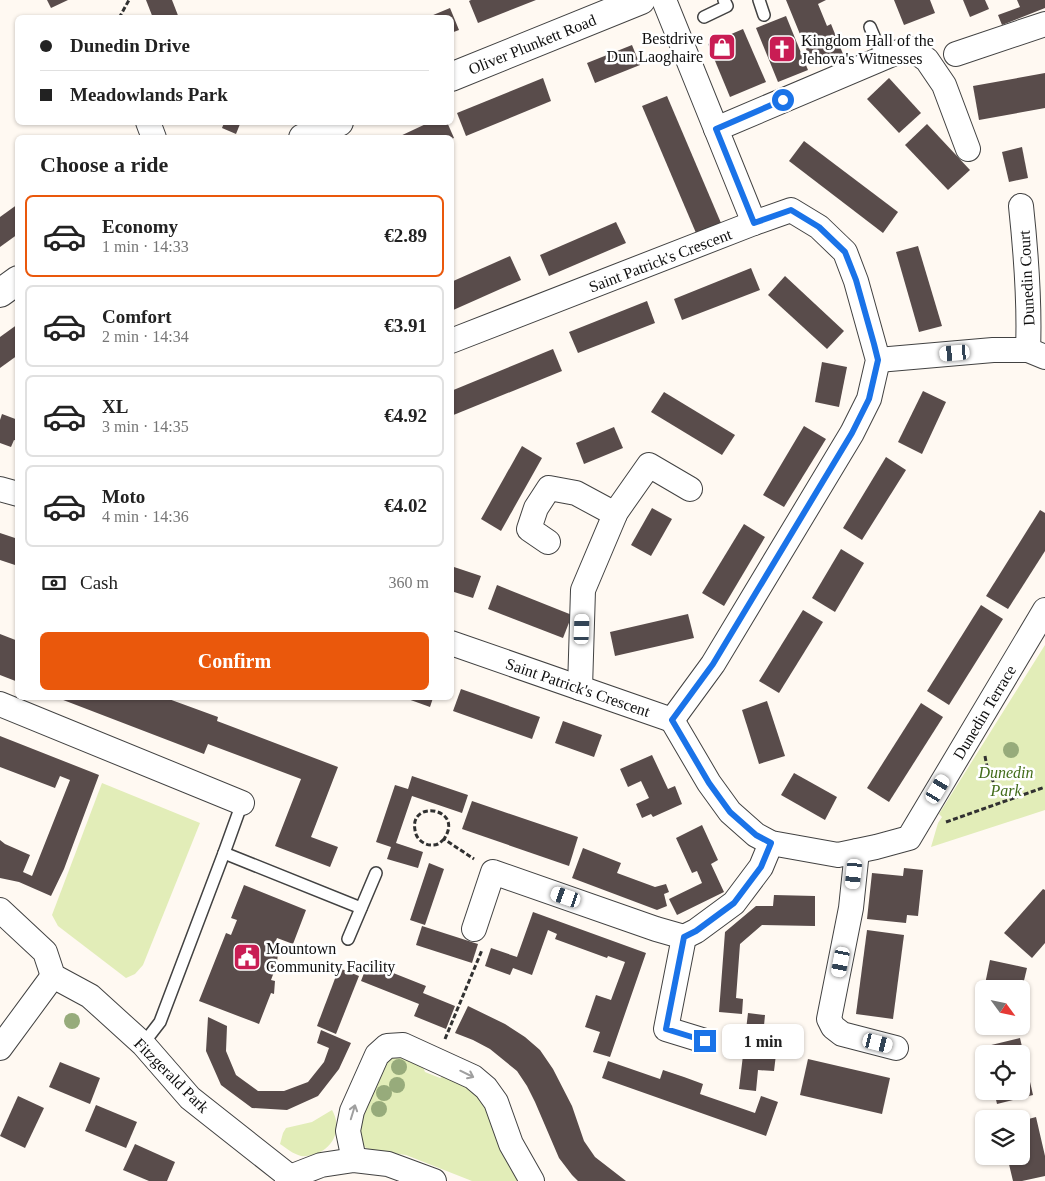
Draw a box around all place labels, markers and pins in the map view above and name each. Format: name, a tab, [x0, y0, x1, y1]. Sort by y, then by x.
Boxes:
place label: Bestdrive Dun Laoghaire	[607, 30, 703, 66]
shop icon: Bestdrive Dun Laoghaire	[707, 32, 737, 62]
place label: Kingdom Hall of the Jehova's Witnesses	[801, 32, 934, 67]
church icon: Kingdom Hall of the Jehova's Witnesses	[767, 34, 797, 64]
place label: Mountown Community Facility	[266, 940, 395, 976]
public building icon: Mountown Community Facility	[232, 942, 262, 972]

